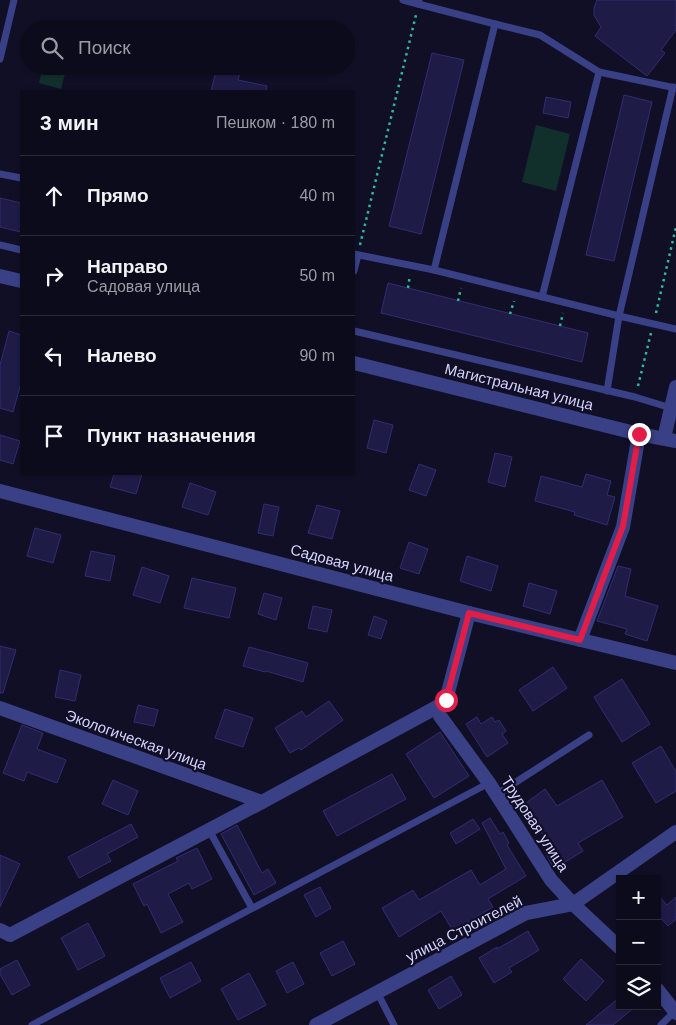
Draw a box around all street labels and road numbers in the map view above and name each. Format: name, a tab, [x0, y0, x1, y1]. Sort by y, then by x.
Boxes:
street label: Магистральная улица	[443, 360, 596, 413]
street label: Садовая улица	[289, 541, 396, 585]
street label: Экологическая улица	[63, 706, 210, 773]
street label: Трудовая улица	[498, 773, 573, 875]
street label: улица Строителей	[403, 892, 525, 965]

